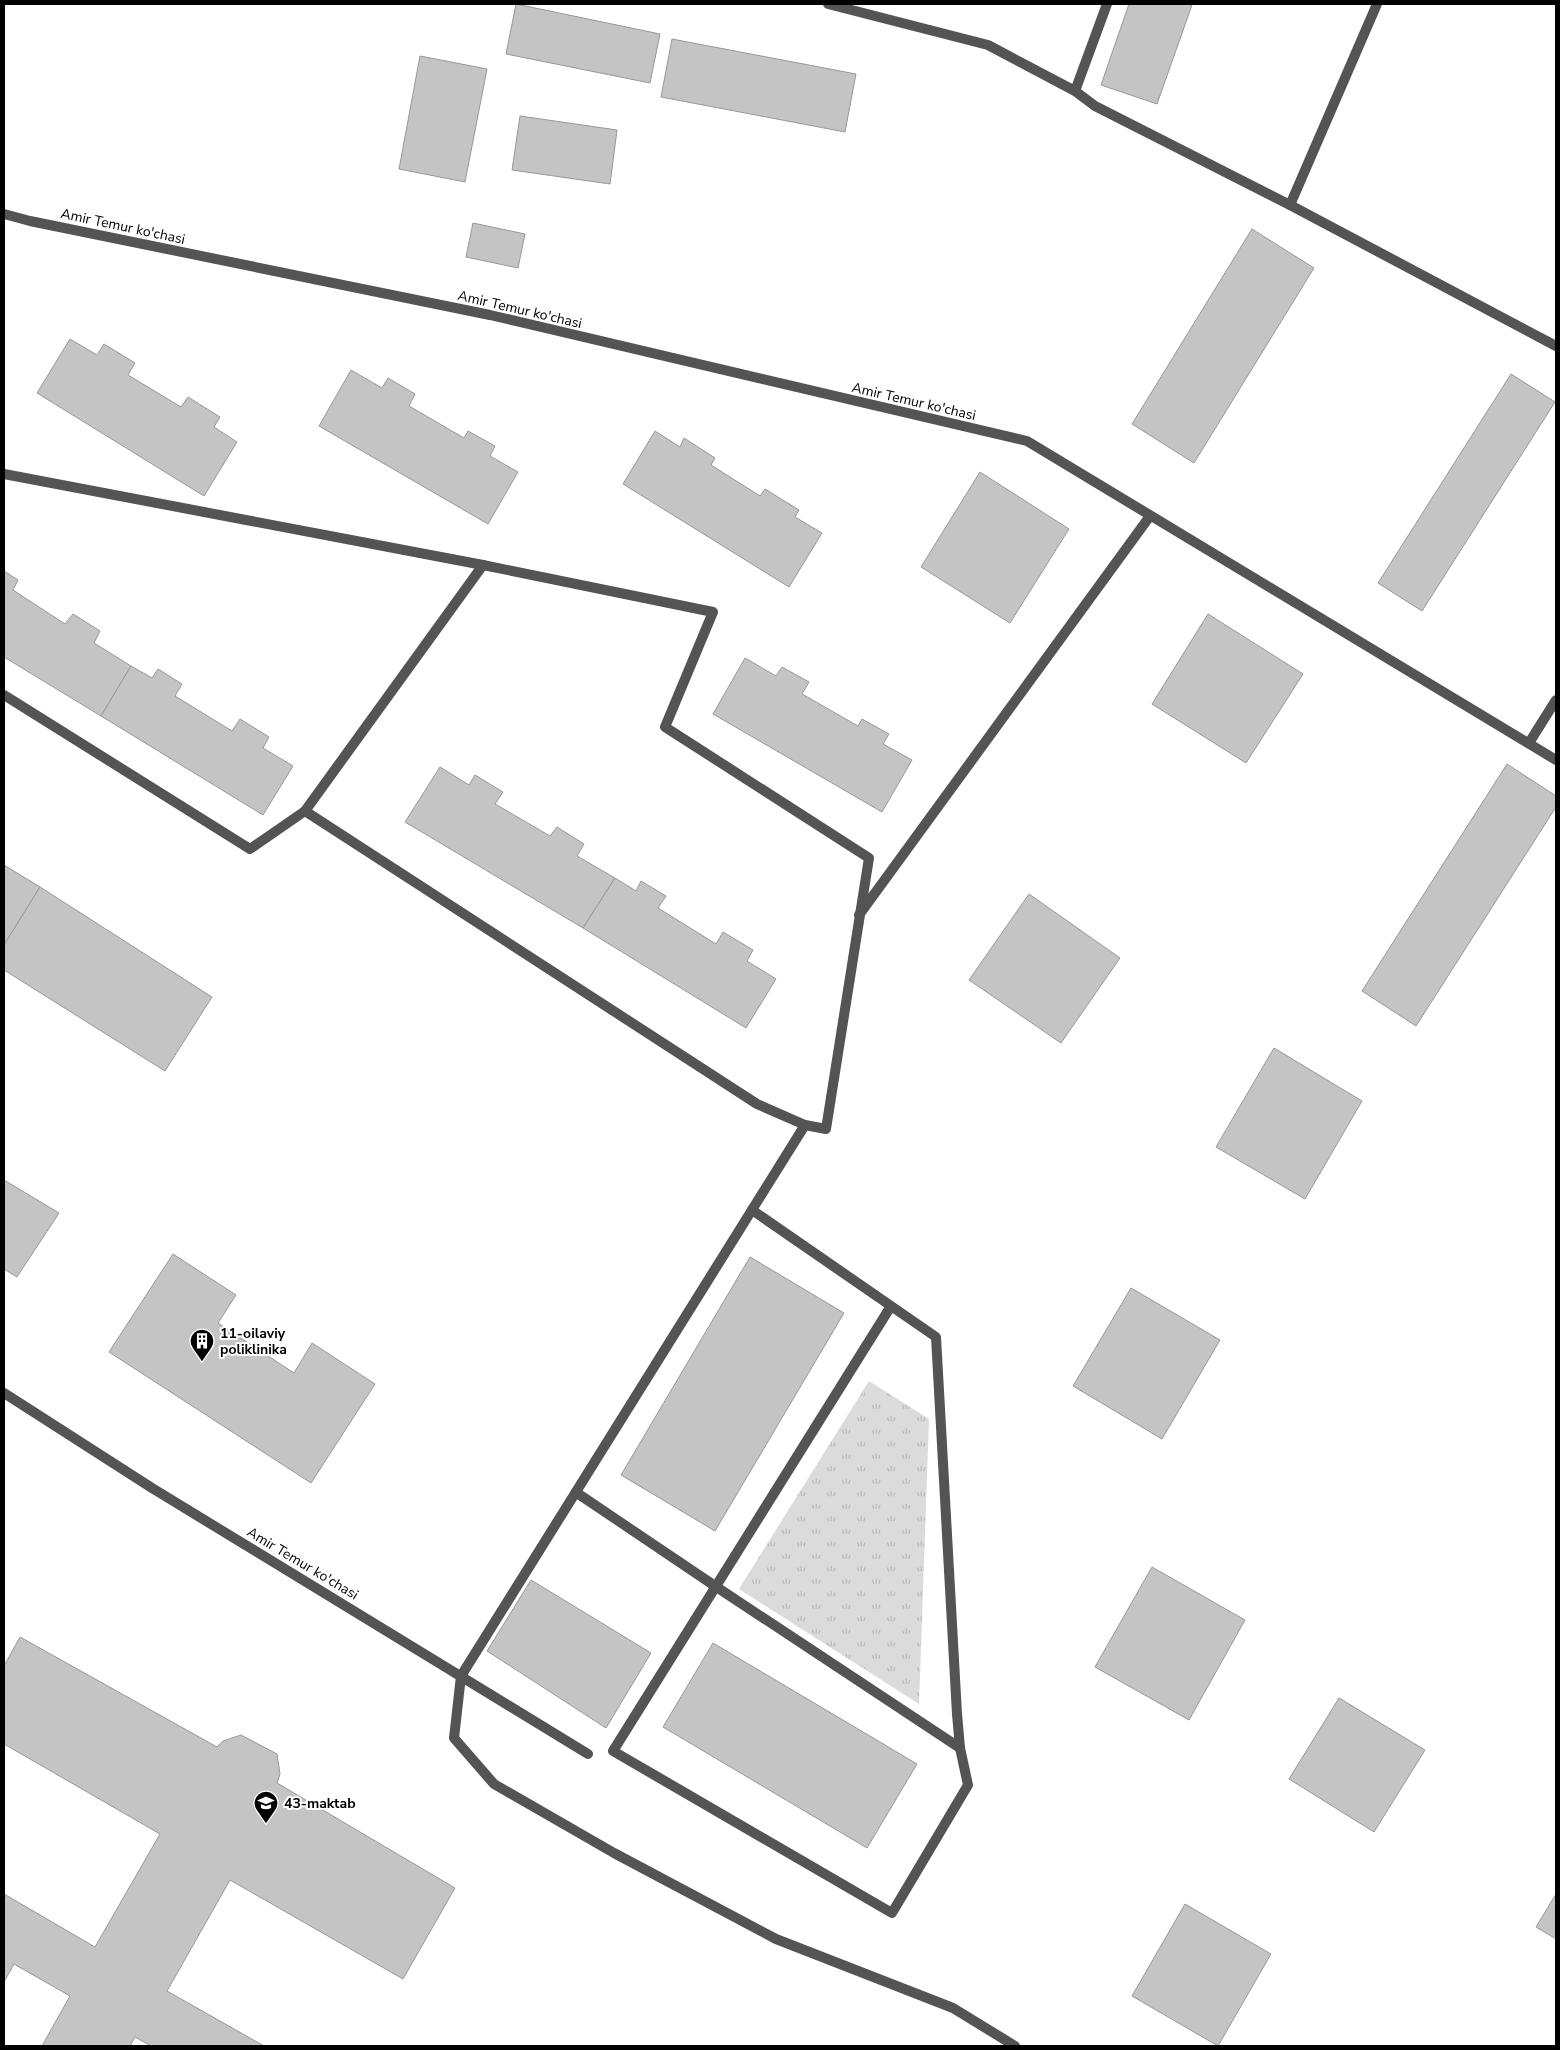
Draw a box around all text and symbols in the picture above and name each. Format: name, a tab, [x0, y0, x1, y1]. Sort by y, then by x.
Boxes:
street label: Amir Temur ko'chasi	[59, 204, 187, 249]
street label: Amir Temur ko'chasi	[456, 286, 584, 333]
street label: Amir Temur ko'chasi	[850, 378, 978, 425]
place label: 11-oilaviy poliklinika	[220, 1324, 287, 1359]
building icon: 11-oilaviy poliklinika	[189, 1328, 215, 1362]
street label: Amir Temur ko'chasi	[243, 1523, 362, 1604]
school or university icon: 43-maktab	[253, 1790, 279, 1824]
place label: 43-maktab	[284, 1794, 356, 1813]

